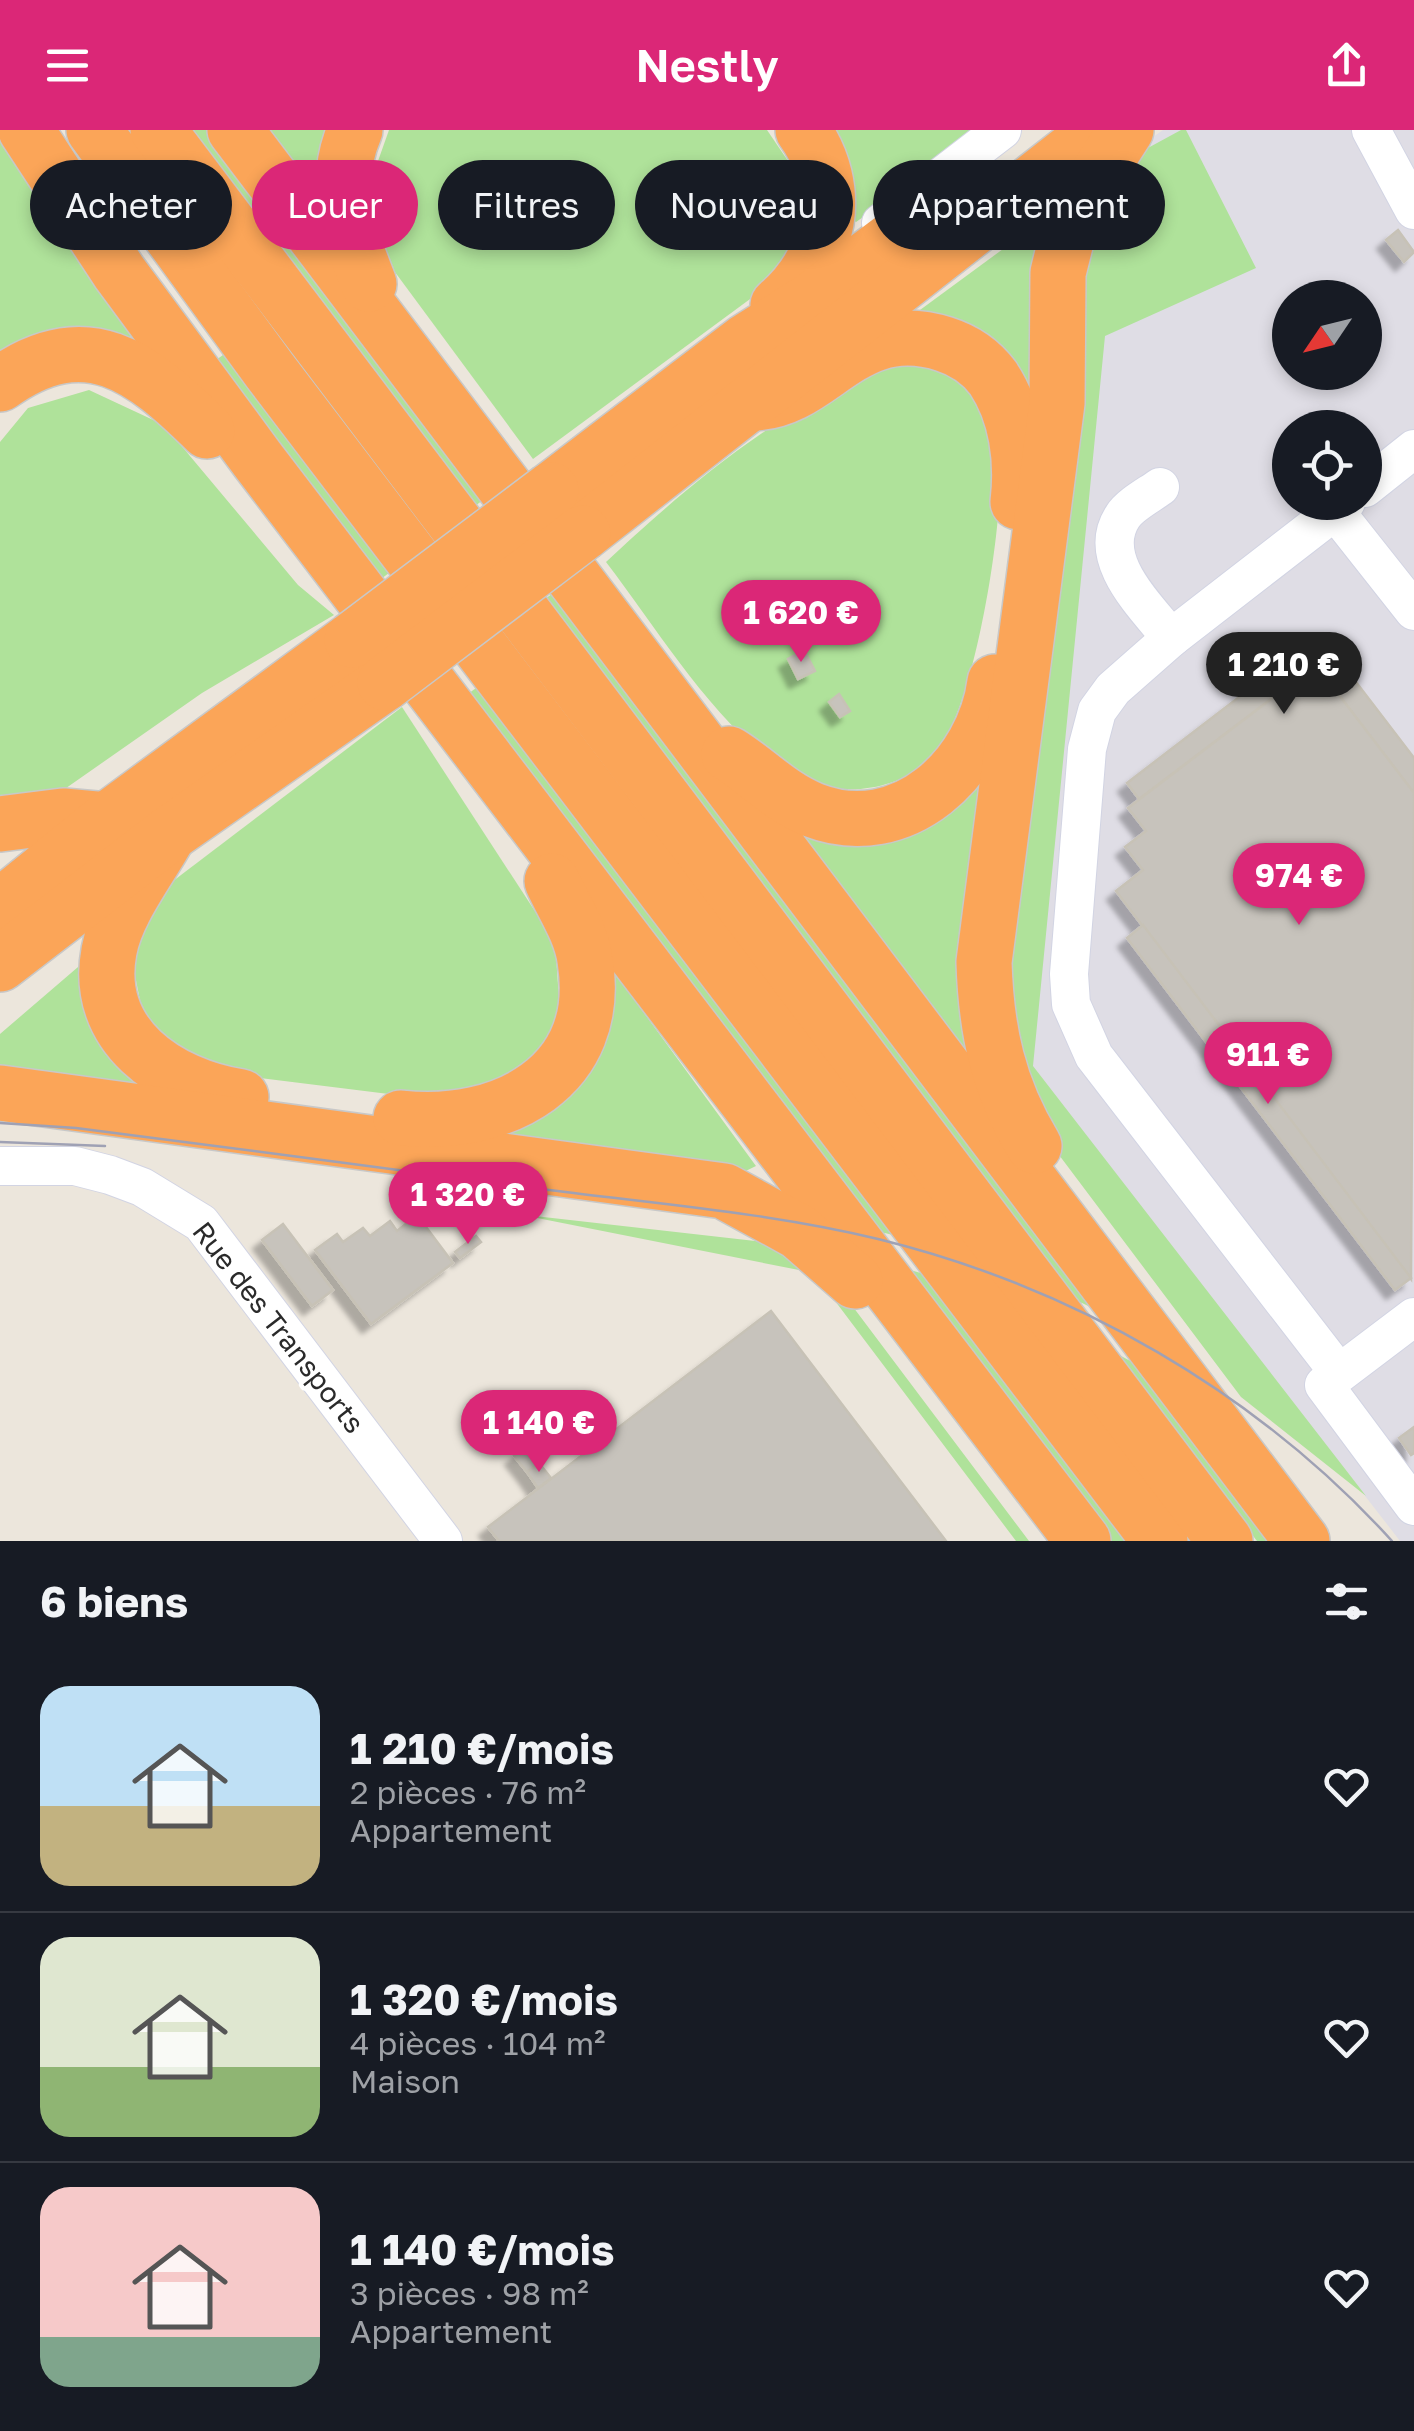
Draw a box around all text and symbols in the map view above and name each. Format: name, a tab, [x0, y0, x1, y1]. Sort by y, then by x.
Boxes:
icon: menu	[40, 38, 95, 93]
text: Nestly	[635, 38, 779, 92]
icon: share	[1319, 38, 1374, 93]
chip: Acheter	[30, 160, 232, 250]
chip: Louer	[252, 160, 418, 250]
chip: Filtres	[438, 160, 615, 250]
chip: Nouveau	[635, 160, 853, 250]
chip: Appartement	[873, 160, 1165, 250]
north arrow	[1272, 280, 1382, 390]
map controls	[1272, 280, 1382, 520]
button: locate	[1272, 410, 1382, 520]
pin: 1 620 €	[709, 580, 893, 665]
text: 1 620 €	[743, 593, 859, 631]
pin: 1 210 €	[1192, 632, 1376, 717]
text: 1 210 €	[1228, 645, 1340, 683]
pin: 974 €	[1229, 843, 1369, 928]
text: 974 €	[1255, 856, 1343, 894]
pin: 911 €	[1198, 1022, 1338, 1107]
text: 911 €	[1226, 1035, 1310, 1073]
pin: 1 320 €	[376, 1162, 560, 1247]
text: 1 320 €	[411, 1175, 525, 1213]
street label: Rue des Transports	[186, 1215, 372, 1439]
pin: 1 140 €	[447, 1390, 631, 1475]
text: 1 140 €	[483, 1403, 595, 1441]
icon: filters	[1319, 1574, 1374, 1629]
text: 6 biens	[40, 1576, 188, 1626]
text: 1 210 €/mois	[350, 1723, 614, 1773]
icon: home	[120, 1726, 240, 1846]
icon: heart	[1319, 1759, 1374, 1814]
text: 2 pièces · 76 m²	[350, 1773, 586, 1811]
text: Appartement	[350, 1811, 552, 1849]
text: 1 320 €/mois	[350, 1974, 618, 2024]
icon: home	[120, 1977, 240, 2097]
icon: heart	[1319, 2010, 1374, 2065]
text: 4 pièces · 104 m²	[350, 2024, 606, 2062]
text: Maison	[350, 2062, 460, 2100]
text: 1 140 €/mois	[350, 2224, 615, 2274]
icon: home	[120, 2227, 240, 2347]
icon: heart	[1319, 2260, 1374, 2315]
text: 3 pièces · 98 m²	[350, 2274, 589, 2312]
text: Appartement	[350, 2312, 552, 2350]

